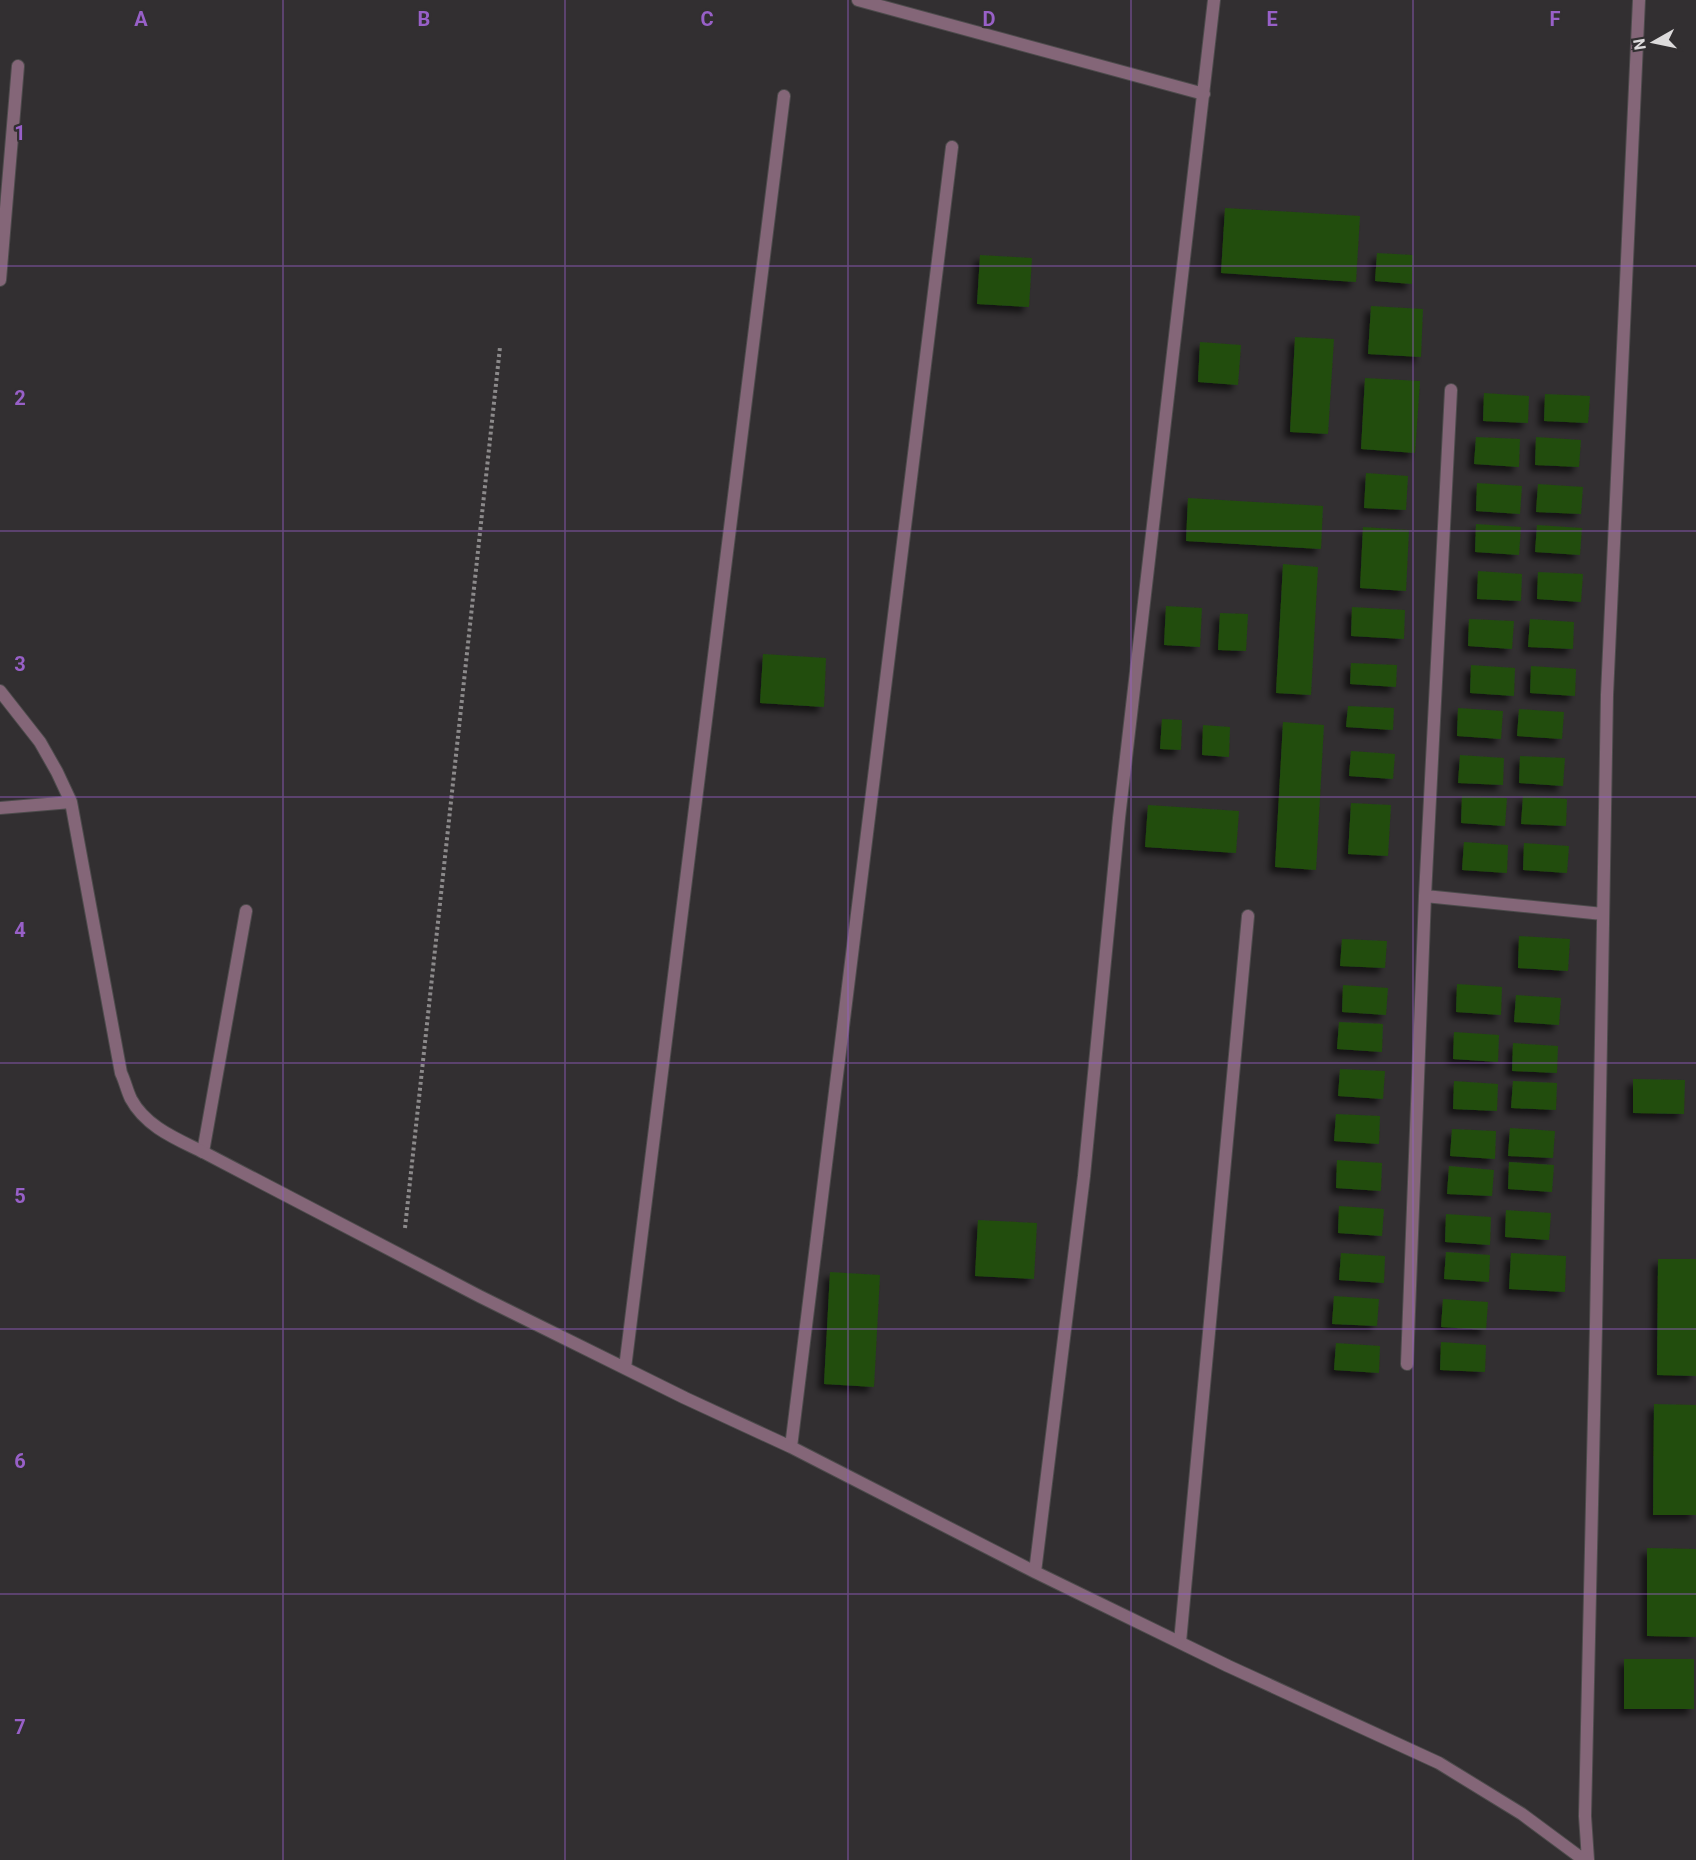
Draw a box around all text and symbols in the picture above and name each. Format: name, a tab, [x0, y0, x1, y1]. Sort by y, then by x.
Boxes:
text: A	[134, 7, 148, 31]
text: B	[418, 7, 430, 31]
text: C	[700, 7, 714, 31]
text: D	[983, 7, 996, 31]
text: E	[1266, 7, 1278, 31]
text: F	[1550, 7, 1561, 31]
north arrow	[1624, 12, 1684, 72]
text: N	[1629, 37, 1650, 51]
text: 1	[14, 121, 26, 145]
text: 2	[14, 386, 26, 410]
text: 3	[14, 652, 26, 676]
text: 4	[14, 918, 26, 942]
text: 5	[14, 1184, 26, 1208]
text: 6	[14, 1449, 26, 1473]
text: 7	[14, 1715, 26, 1739]

